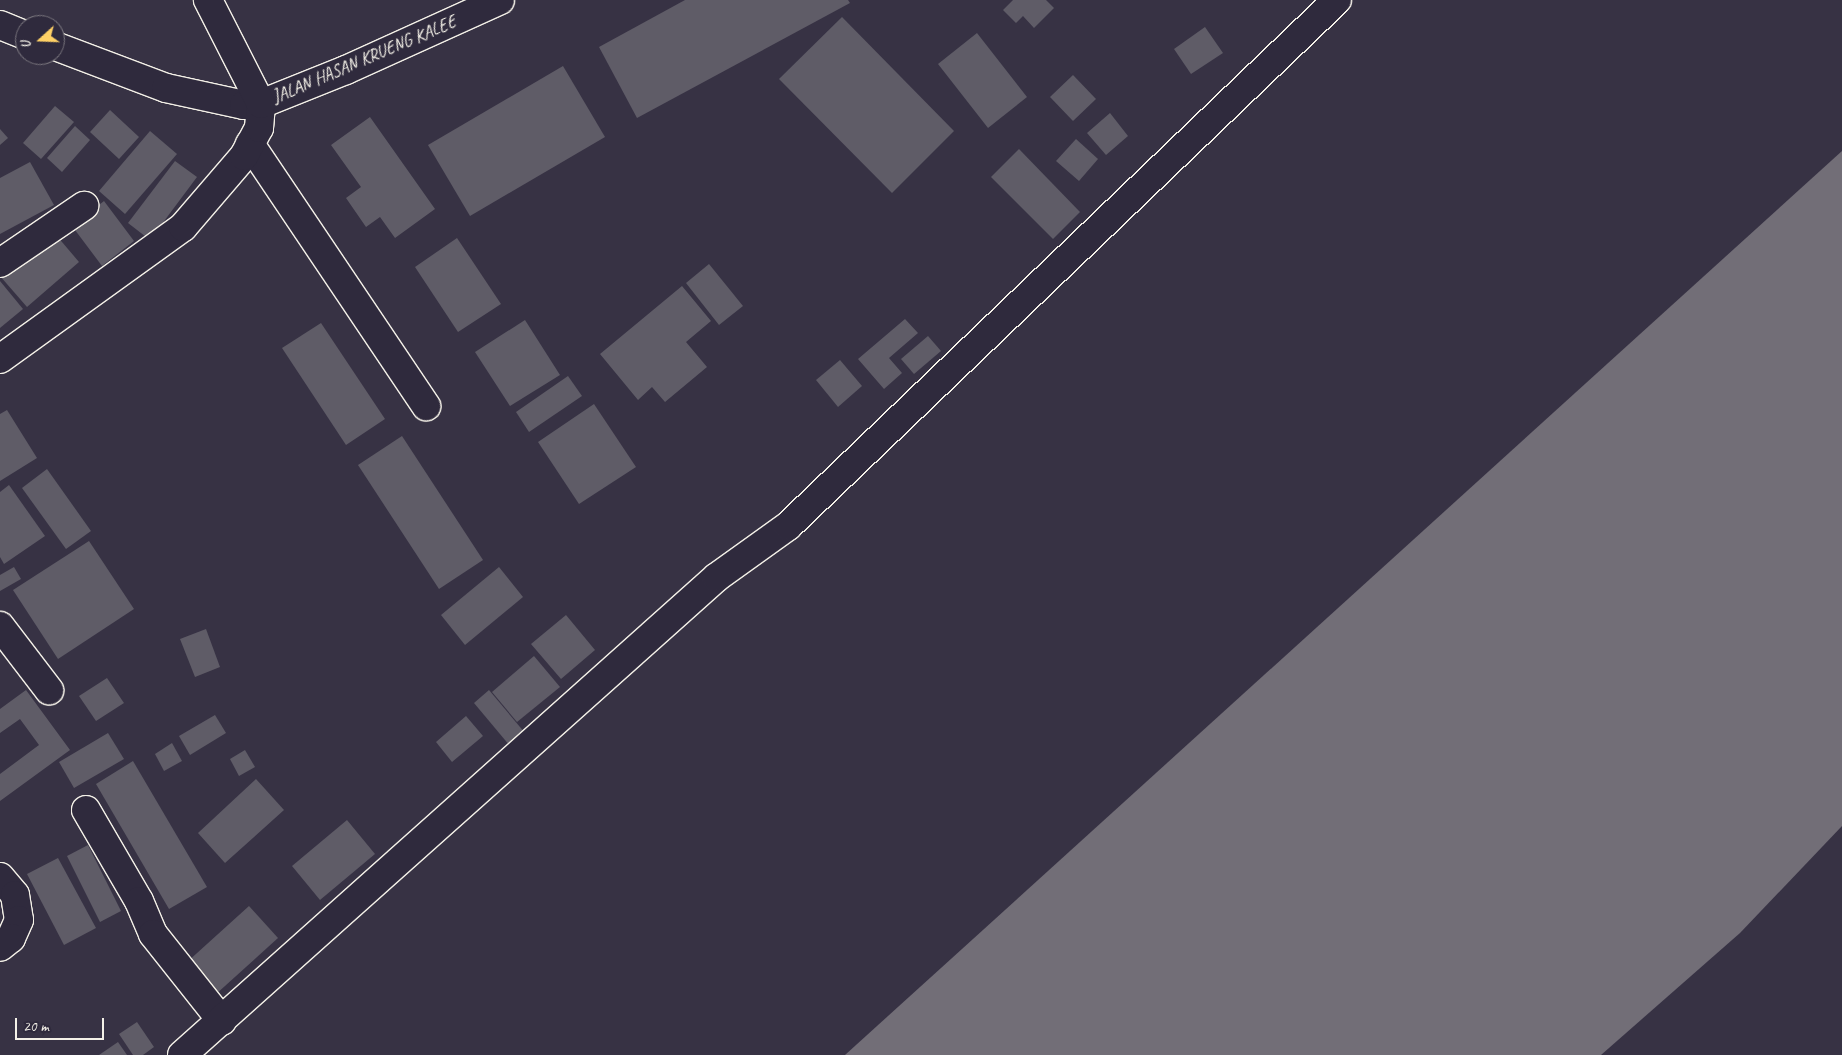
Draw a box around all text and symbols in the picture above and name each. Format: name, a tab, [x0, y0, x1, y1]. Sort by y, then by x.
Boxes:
street label: JALAN HASAN KRUENG KALEE	[269, 10, 459, 108]
north arrow	[15, 15, 65, 65]
text: U	[17, 39, 36, 51]
scale bar	[18, 1008, 106, 1040]
text: 20 m	[23, 1017, 49, 1036]

